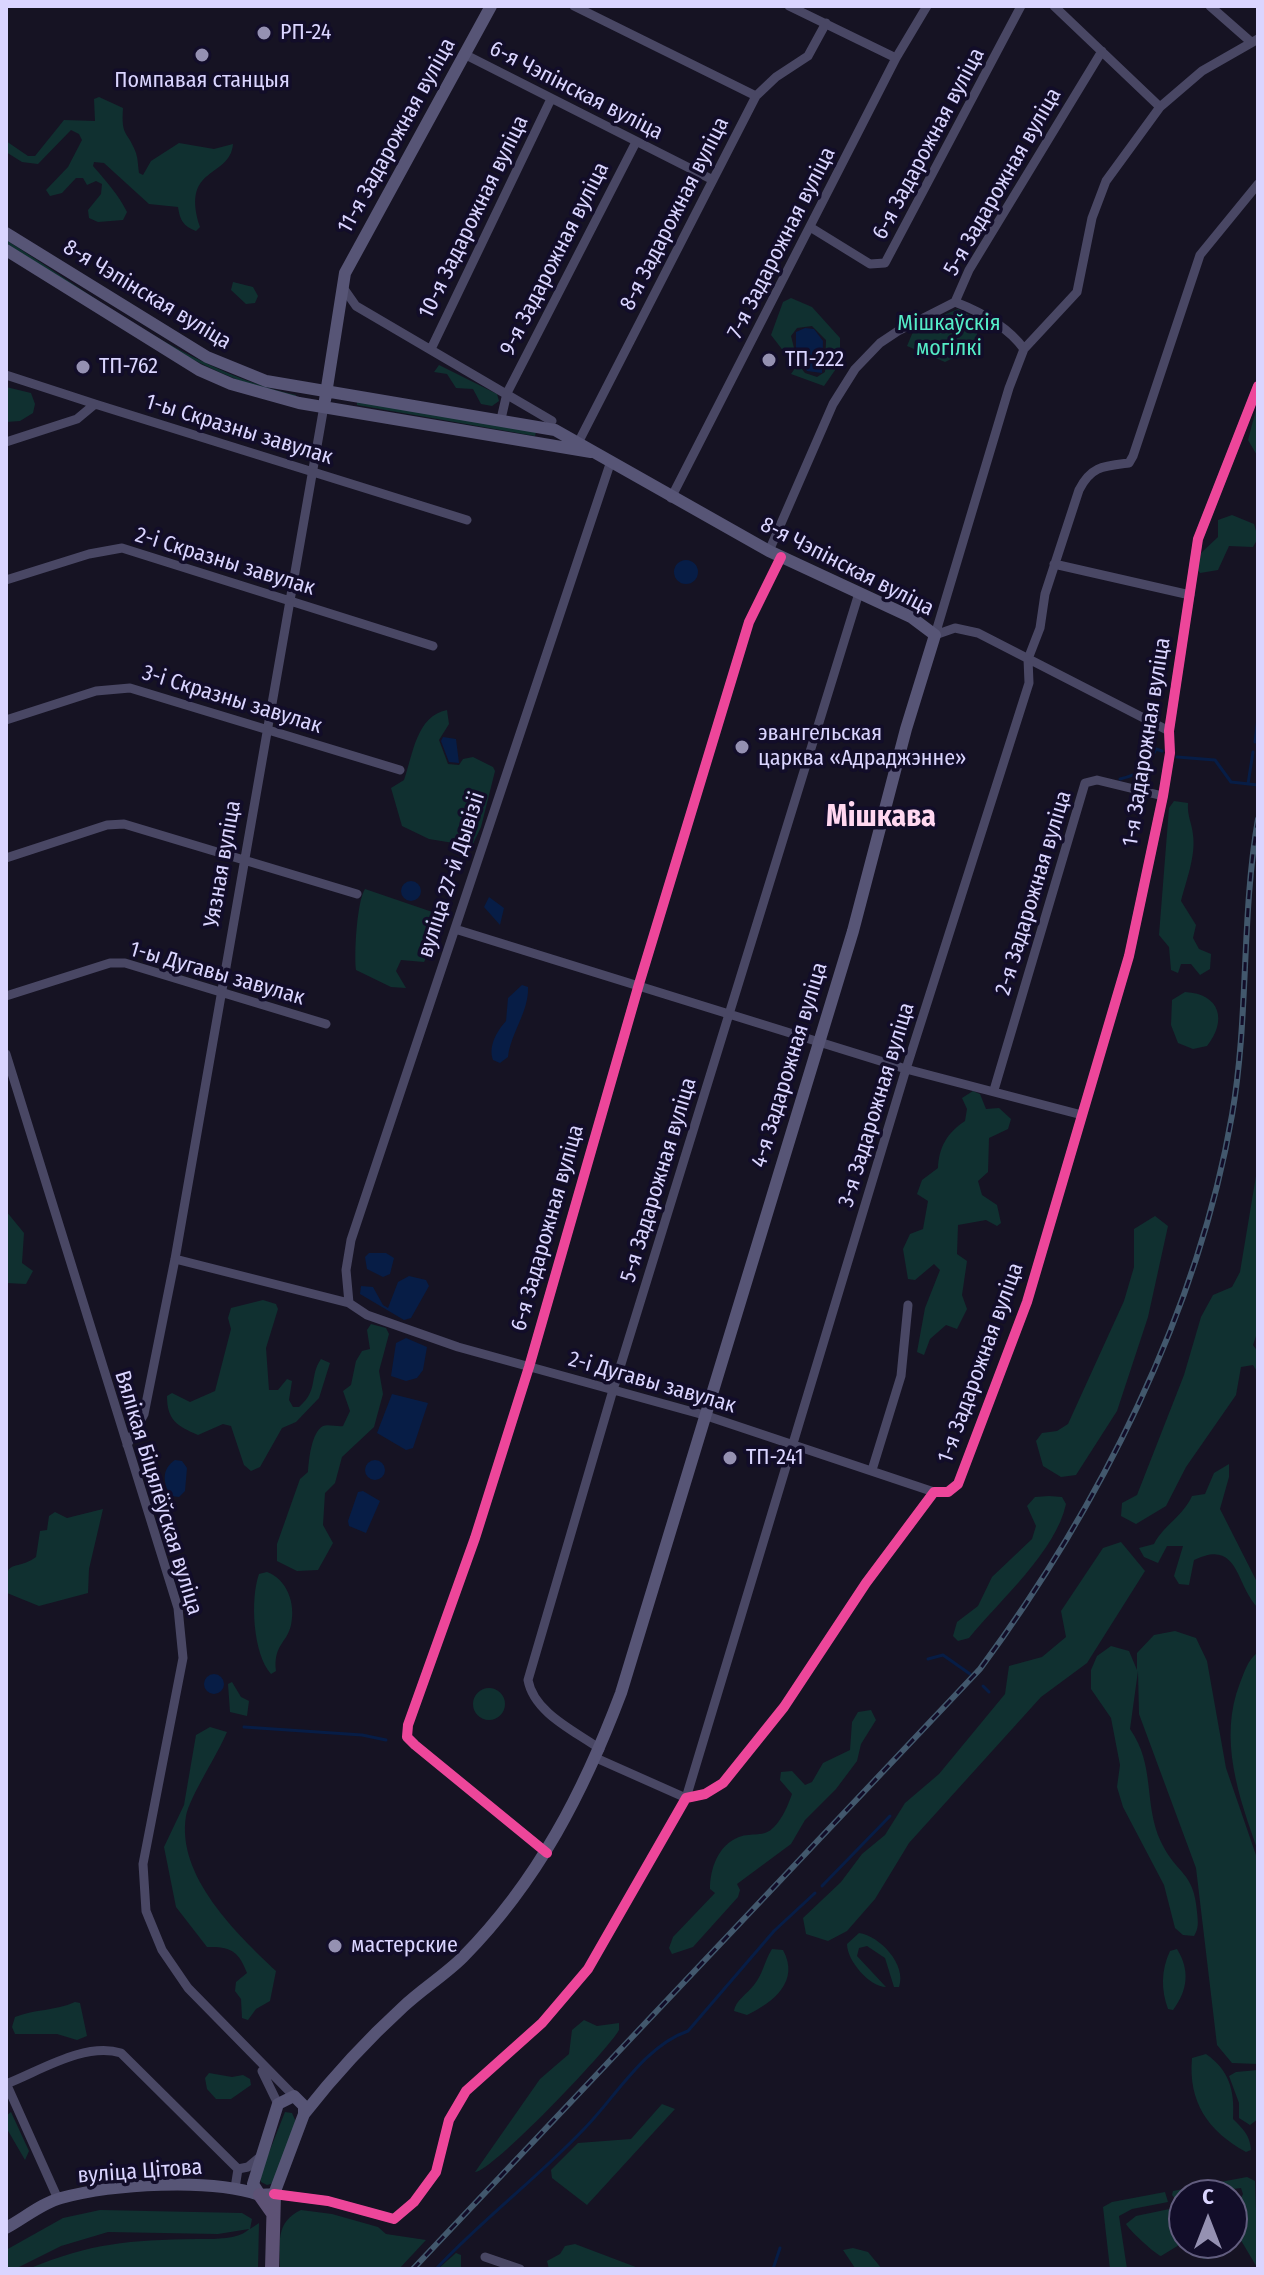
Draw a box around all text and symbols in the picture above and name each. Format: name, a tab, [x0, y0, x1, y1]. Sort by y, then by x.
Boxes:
place label: РП-24	[280, 20, 331, 46]
marker: РП-24	[255, 24, 273, 42]
street label: 11-я Задарожная вуліца	[332, 34, 462, 238]
street label: 6-я Чэпінская вуліца	[485, 36, 667, 146]
street label: 6-я Задарожная вуліца	[867, 44, 991, 244]
marker: Помпавая станцыя	[193, 46, 211, 64]
place label: Помпавая станцыя	[114, 68, 290, 94]
street label: 5-я Задарожная вуліца	[938, 83, 1068, 281]
street label: 10-я Задарожная вуліца	[413, 111, 535, 323]
street label: 8-я Задарожная вуліца	[615, 113, 735, 315]
street label: 7-я Задарожная вуліца	[722, 143, 842, 343]
street label: 9-я Задарожная вуліца	[495, 158, 615, 360]
street label: 8-я Чэпінская вуліца	[58, 234, 236, 356]
park label: Мішкаўскія могілкі	[897, 311, 1001, 362]
place label: ТП-222	[785, 347, 844, 373]
marker: ТП-222	[760, 351, 778, 369]
place label: ТП-762	[99, 354, 158, 380]
marker: ТП-762	[74, 358, 92, 376]
street label: 1-ы Скразны завулак	[142, 389, 336, 471]
street label: 8-я Чэпінская вуліца	[756, 512, 938, 622]
street label: 2-і Скразны завулак	[132, 522, 318, 602]
street label: 1-я Задарожная вуліца	[1117, 636, 1177, 848]
street label: 3-і Скразны завулак	[139, 660, 325, 740]
place label: эвангельская царква «Адраджэнне»	[758, 721, 966, 772]
marker: эвангельская царква «Адраджэнне»	[733, 738, 751, 756]
street label: 2-я Задарожная вуліца	[990, 788, 1078, 998]
street label: вуліца 27-й Дывізіі	[413, 789, 491, 961]
street label: Уязная вуліца	[199, 798, 247, 930]
district label: Мішкава	[826, 800, 936, 836]
street label: 1-ы Дугавы завулак	[126, 936, 308, 1012]
street label: 4-я Задарожная вуліца	[746, 959, 834, 1171]
street label: 3-я Задарожная вуліца	[833, 1000, 921, 1210]
street label: 5-я Задарожная вуліца	[615, 1075, 703, 1285]
street label: 6-я Задарожная вуліца	[506, 1122, 590, 1334]
street label: 1-я Задарожная вуліца	[933, 1259, 1029, 1467]
street label: 2-і Дугавы завулак	[565, 1346, 739, 1420]
street label: Вялікая Біцялёўская вуліца	[108, 1368, 208, 1618]
place label: ТП-241	[746, 1445, 804, 1471]
marker: ТП-241	[721, 1449, 739, 1467]
place label: мастерские	[351, 1933, 458, 1959]
marker: мастерские	[326, 1937, 344, 1955]
street label: вуліца Цітова	[77, 2154, 203, 2190]
north arrow	[1168, 2179, 1248, 2259]
text: С	[1202, 2183, 1214, 2210]

